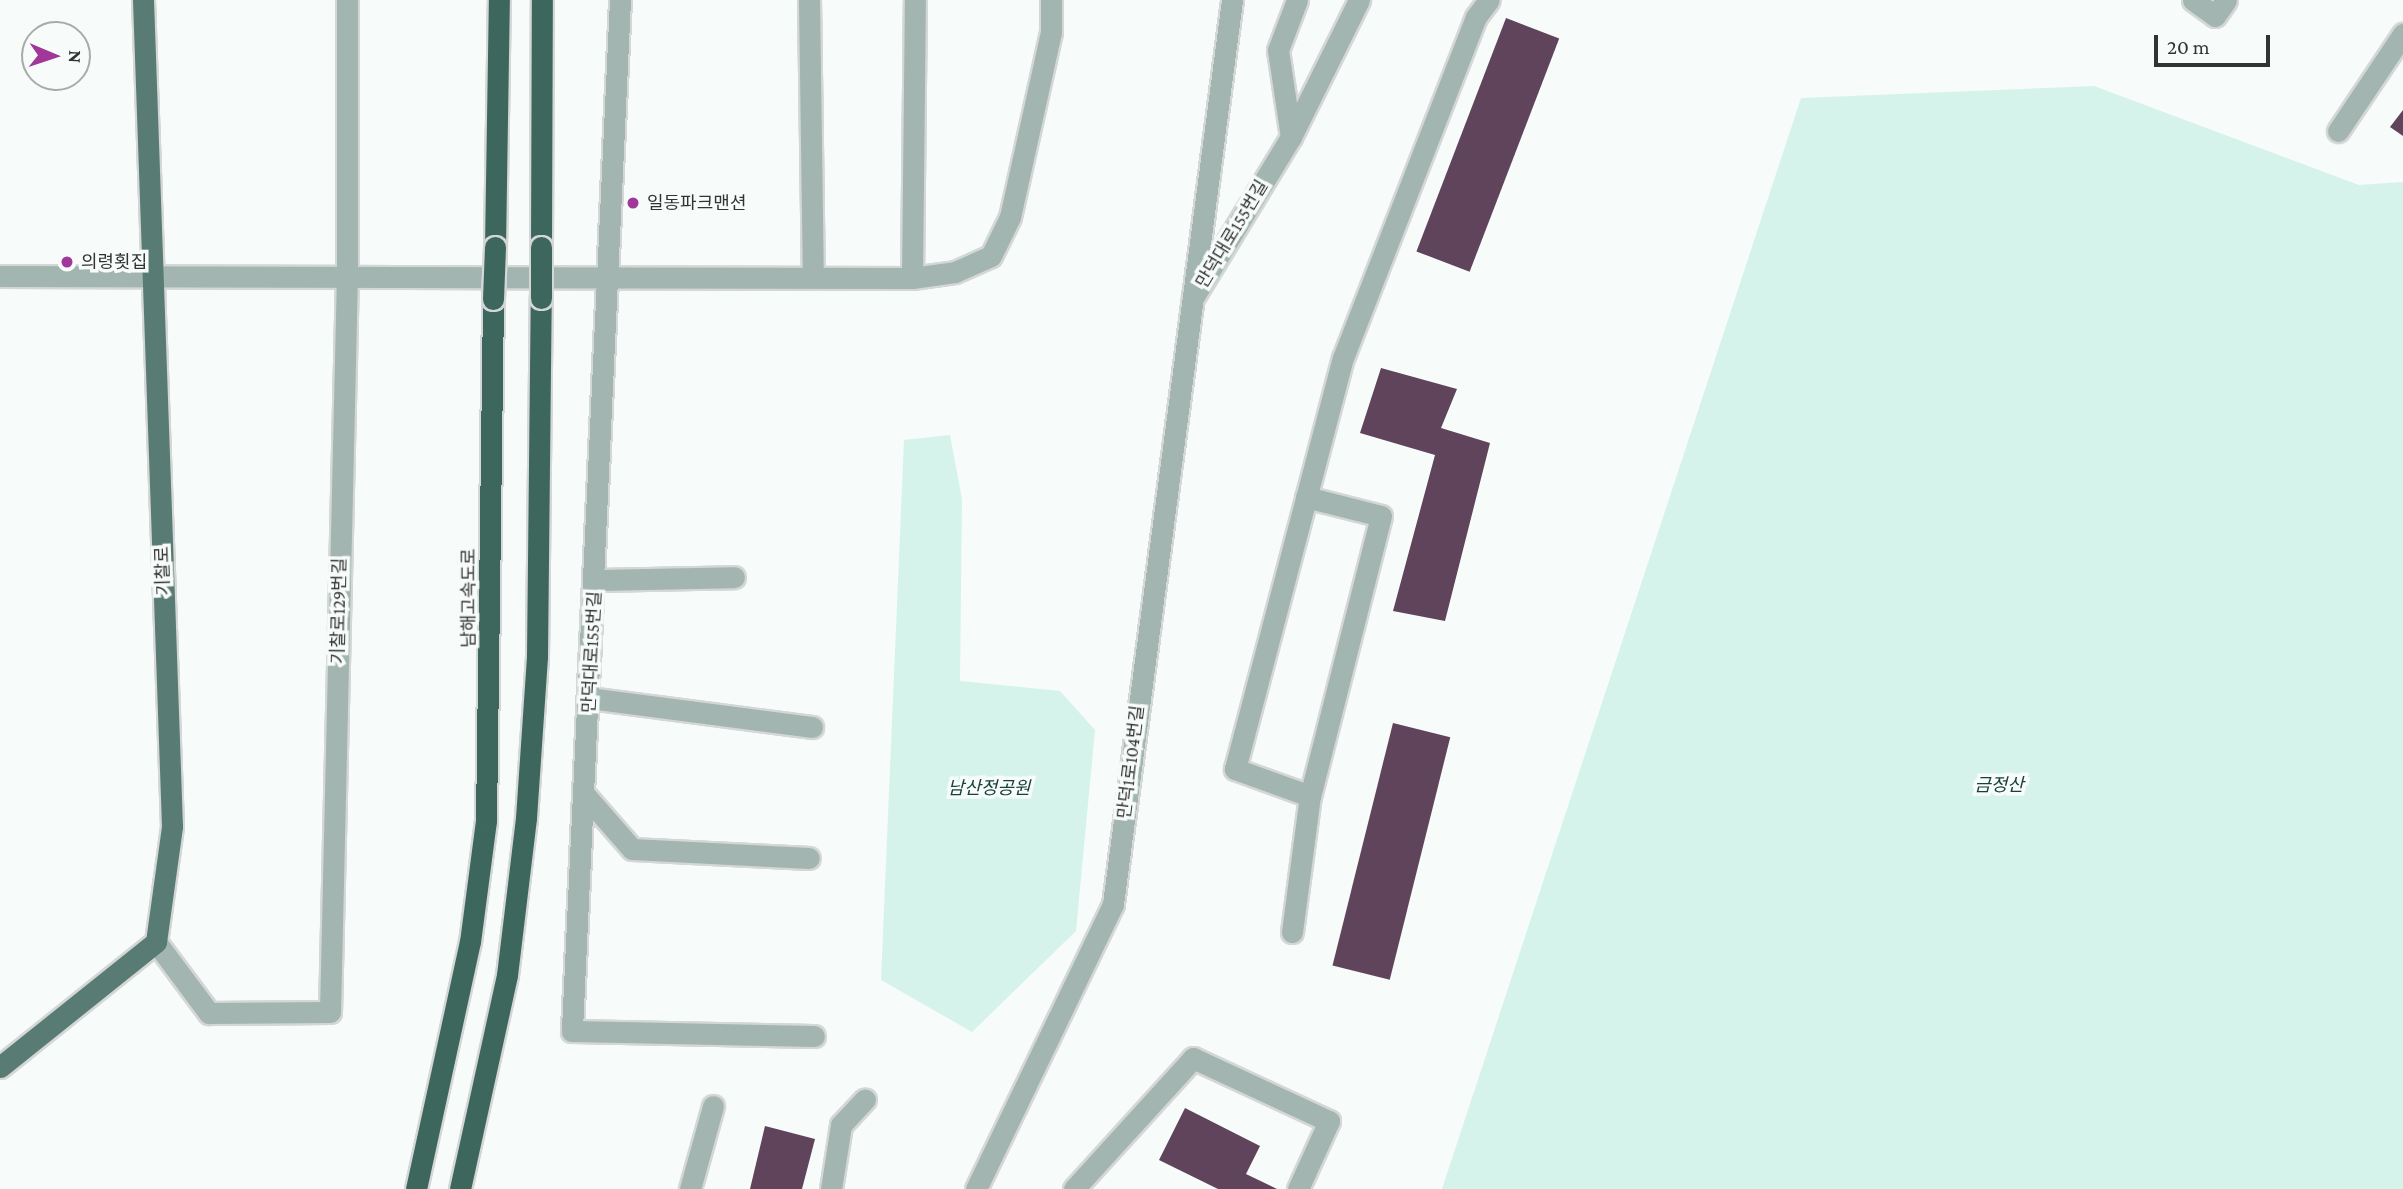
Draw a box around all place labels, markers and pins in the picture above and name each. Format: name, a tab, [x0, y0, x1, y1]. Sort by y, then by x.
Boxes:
place label: 일동파크맨션	[647, 192, 746, 214]
marker: 일동파크맨션	[625, 195, 641, 211]
place label: 의령횟집	[81, 251, 147, 273]
marker: 의령횟집	[59, 254, 75, 270]

